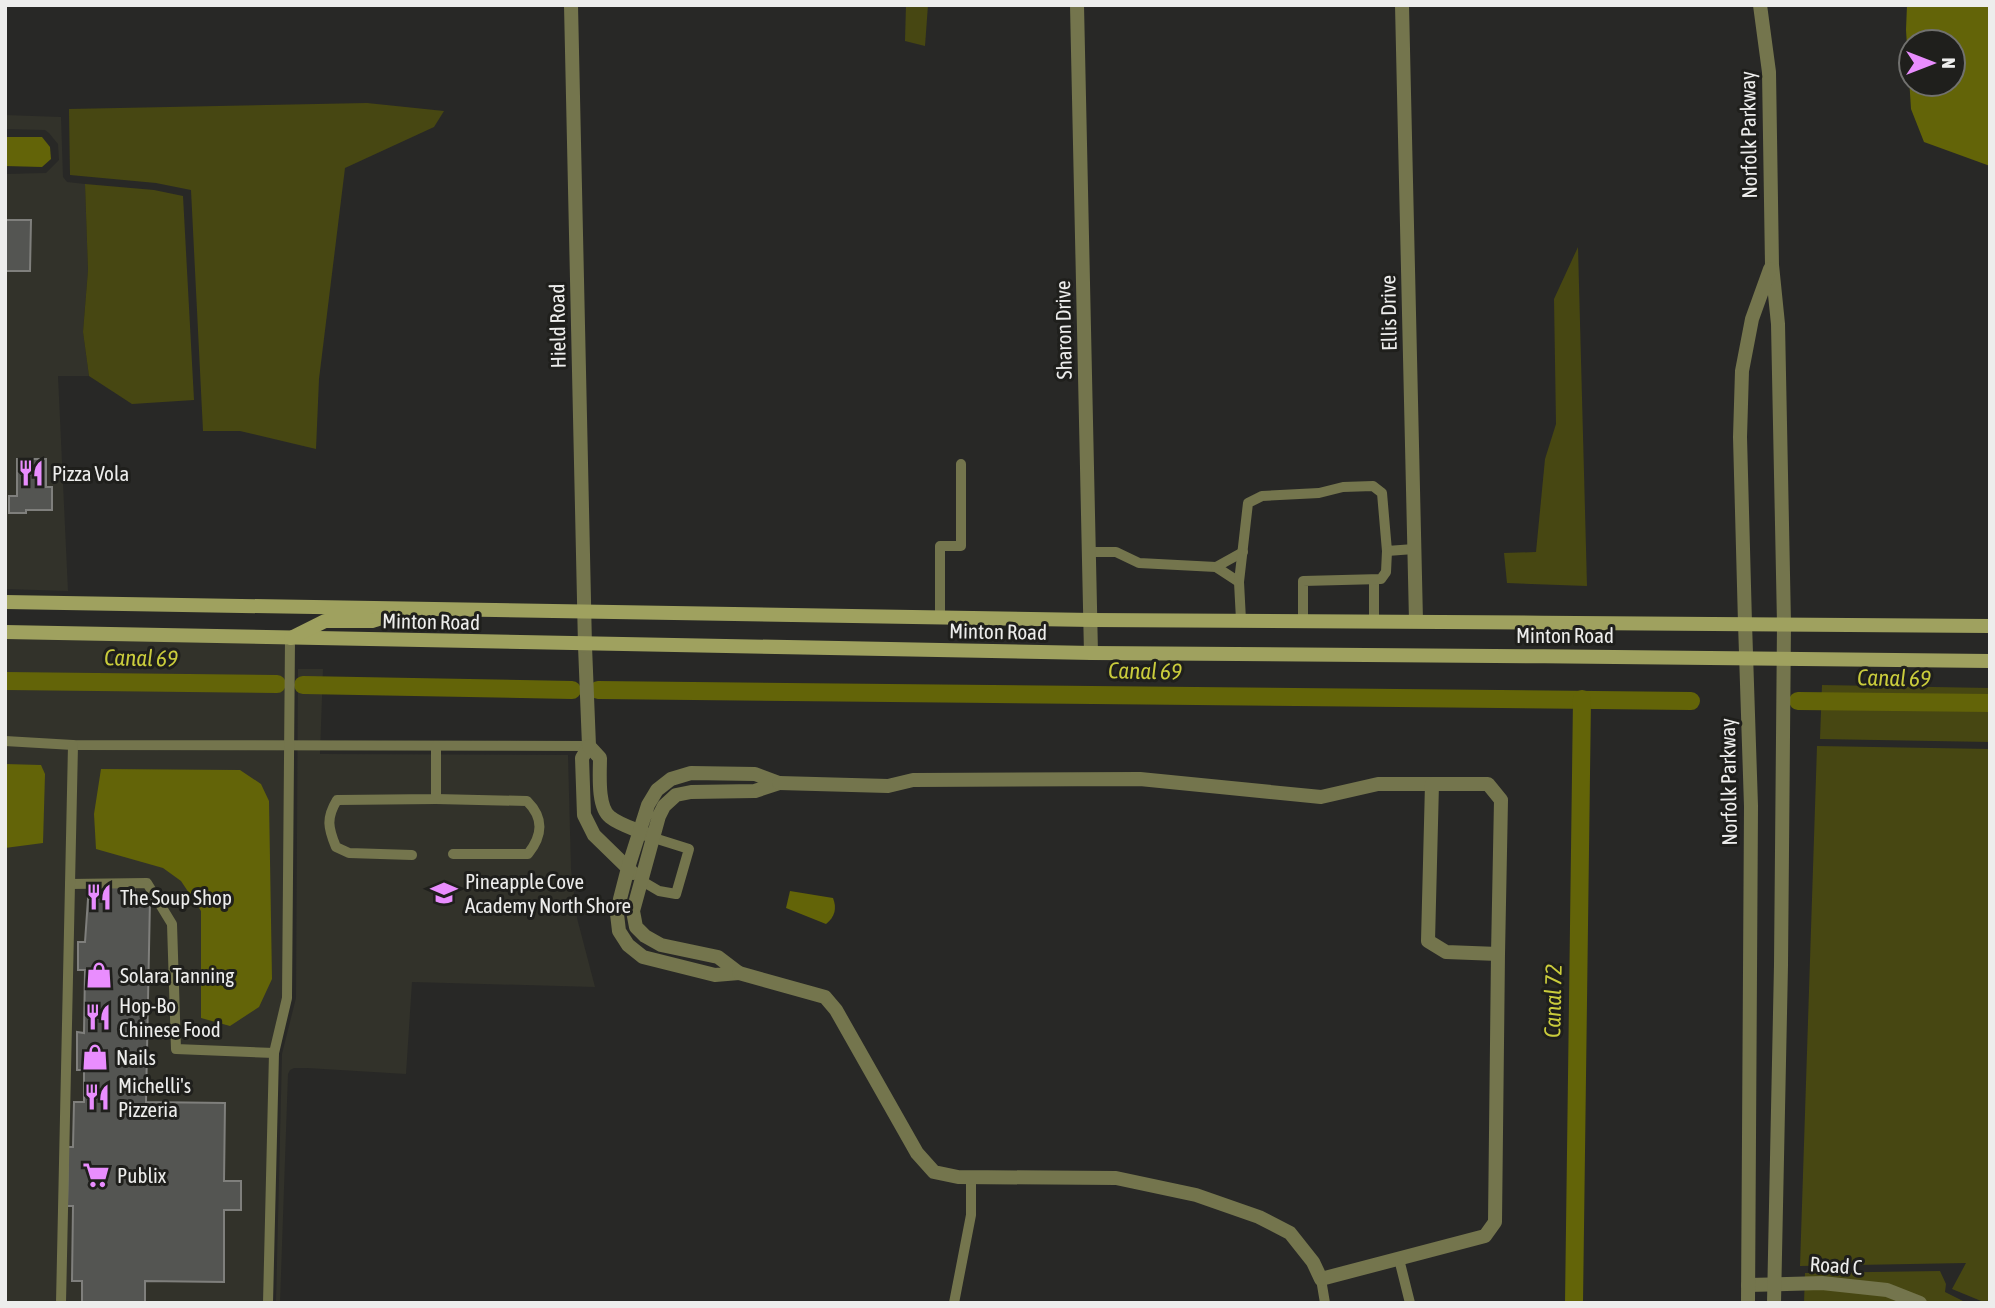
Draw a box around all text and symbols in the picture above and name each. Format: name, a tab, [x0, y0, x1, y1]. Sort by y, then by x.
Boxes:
north arrow	[1897, 28, 1967, 98]
text: N	[1938, 57, 1960, 69]
street label: Norfolk Parkway	[1735, 71, 1761, 199]
street label: Ellis Drive	[1375, 275, 1401, 351]
street label: Sharon Drive	[1050, 280, 1076, 380]
street label: Hield Road	[544, 283, 570, 369]
restaurant icon: Pizza Vola	[16, 458, 46, 488]
place label: Pizza Vola	[52, 461, 129, 485]
street label: Minton Road	[382, 608, 480, 634]
street label: Minton Road	[949, 618, 1047, 644]
street label: Minton Road	[1516, 623, 1614, 647]
water label: Canal 69	[104, 644, 178, 672]
water label: Canal 69	[1108, 657, 1182, 685]
water label: Canal 69	[1857, 664, 1931, 692]
street label: Norfolk Parkway	[1715, 718, 1741, 846]
place label: Pineapple Cove Academy North Shore	[465, 869, 631, 917]
school or university icon: Pineapple Cove Academy North Shore	[429, 878, 459, 908]
restaurant icon: The Soup Shop	[84, 882, 114, 912]
place label: The Soup Shop	[120, 885, 232, 909]
shop icon: Solara Tanning	[84, 960, 114, 990]
place label: Solara Tanning	[120, 963, 234, 987]
water label: Canal 72	[1539, 964, 1567, 1038]
place label: Hop-Bo Chinese Food	[119, 993, 221, 1041]
restaurant icon: Hop-Bo Chinese Food	[83, 1002, 113, 1032]
shop icon: Nails	[80, 1042, 110, 1072]
place label: Nails	[116, 1045, 156, 1069]
place label: Michelli's Pizzeria	[118, 1073, 191, 1121]
restaurant icon: Michelli's Pizzeria	[82, 1082, 112, 1112]
supermarket icon: Publix	[81, 1160, 111, 1190]
place label: Publix	[117, 1163, 167, 1187]
street label: Road C	[1809, 1251, 1864, 1279]

